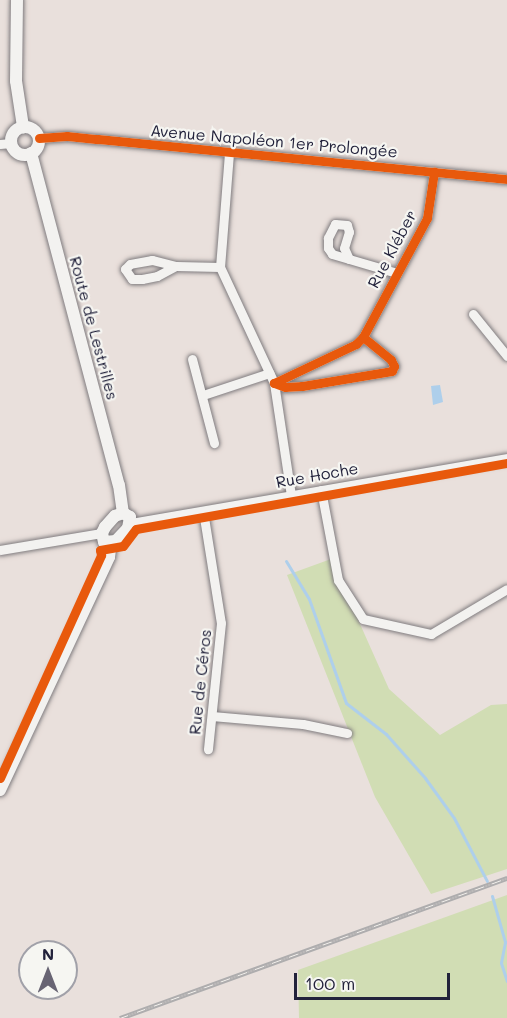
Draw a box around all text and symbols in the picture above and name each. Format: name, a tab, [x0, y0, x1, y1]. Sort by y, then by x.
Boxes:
street label: Avenue Napoléon 1er Prolongée	[150, 121, 398, 161]
street label: Rue Kléber	[363, 207, 421, 291]
street label: Route de Lestrilles	[66, 254, 122, 402]
street label: Rue Hoche	[274, 458, 360, 492]
street label: Rue de Céros	[185, 628, 215, 736]
north arrow	[18, 940, 78, 1000]
text: N	[42, 943, 54, 964]
scale bar	[297, 961, 453, 999]
text: 100 m	[305, 971, 355, 995]

